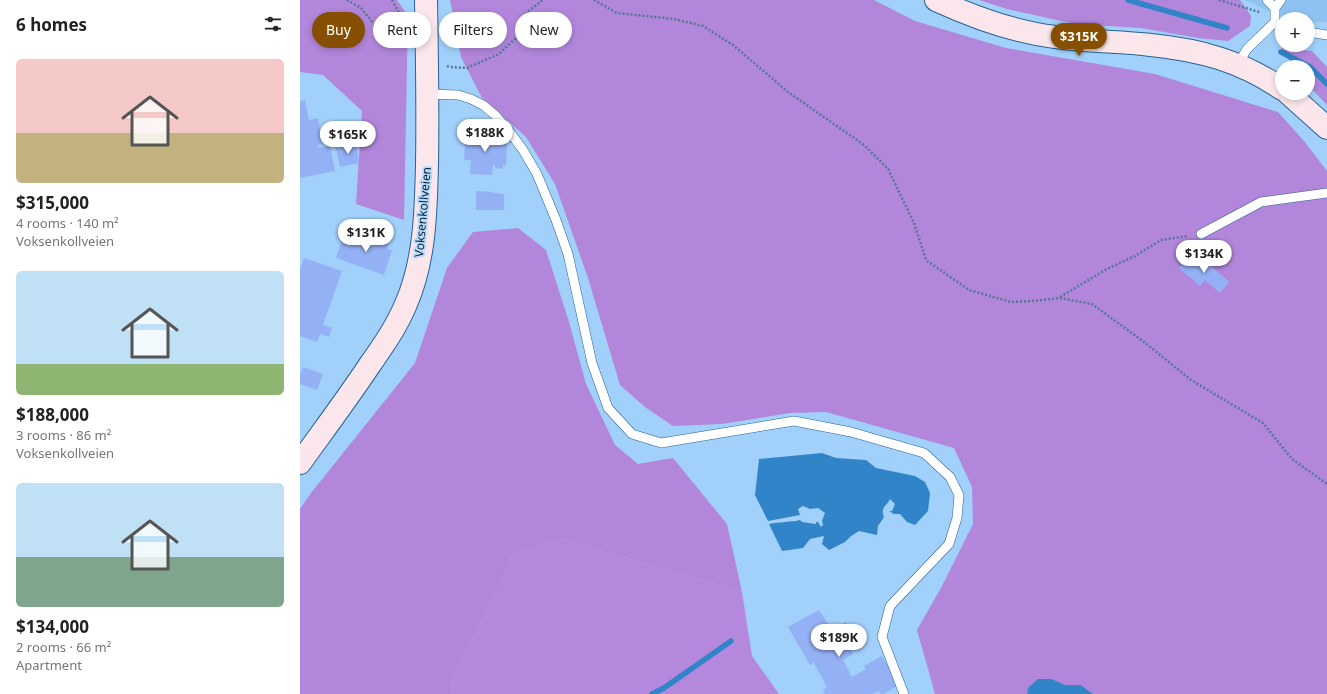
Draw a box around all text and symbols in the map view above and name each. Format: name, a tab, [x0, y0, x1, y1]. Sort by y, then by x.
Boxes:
chip: Buy	[312, 12, 365, 48]
chip: Rent	[373, 12, 431, 48]
chip: Filters	[439, 12, 507, 48]
chip: New	[515, 12, 572, 48]
map controls	[1275, 12, 1315, 100]
button: +	[1275, 12, 1315, 52]
text: 6 homes	[16, 13, 87, 36]
icon: filters	[262, 13, 284, 35]
pin: $315K	[1051, 23, 1107, 57]
text: $315K	[1060, 27, 1098, 45]
button: −	[1275, 60, 1315, 100]
icon: home	[114, 85, 186, 157]
pin: $188K	[457, 119, 513, 153]
pin: $165K	[320, 121, 376, 155]
text: $188K	[466, 123, 504, 141]
text: $165K	[329, 125, 367, 143]
street label: Voksenkollveien	[410, 166, 435, 258]
text: $315,000	[16, 191, 89, 214]
text: 4 rooms · 140 m²	[16, 214, 119, 232]
pin: $131K	[338, 219, 394, 253]
text: $131K	[347, 223, 385, 241]
text: Voksenkollveien	[16, 232, 114, 250]
pin: $134K	[1176, 240, 1232, 274]
text: $134K	[1185, 244, 1223, 262]
icon: home	[114, 297, 186, 369]
text: $188,000	[16, 403, 89, 426]
text: 3 rooms · 86 m²	[16, 426, 111, 444]
text: Voksenkollveien	[16, 444, 114, 462]
icon: home	[114, 509, 186, 581]
text: $134,000	[16, 615, 89, 638]
pin: $189K	[811, 624, 867, 658]
text: $189K	[820, 628, 858, 646]
text: 2 rooms · 66 m²	[16, 638, 111, 656]
text: Apartment	[16, 656, 82, 674]

